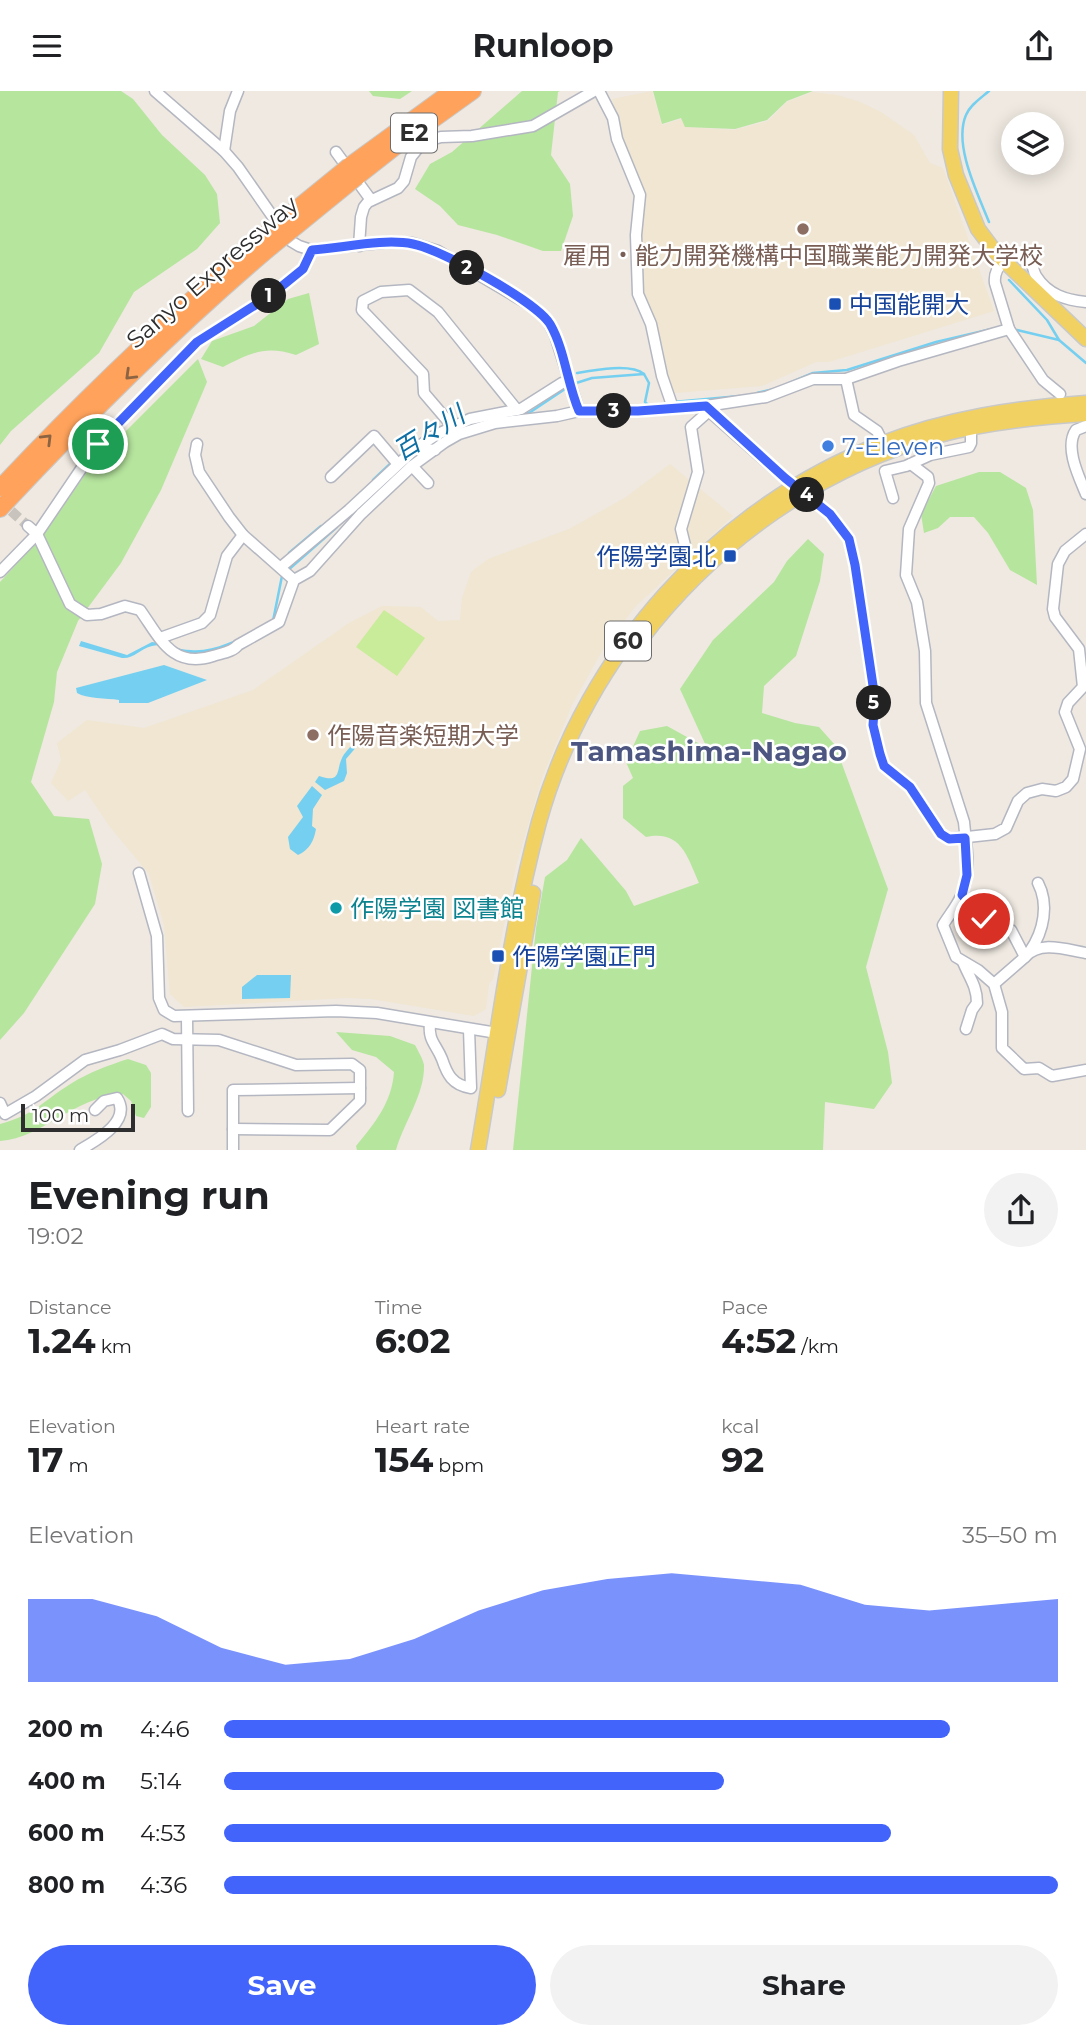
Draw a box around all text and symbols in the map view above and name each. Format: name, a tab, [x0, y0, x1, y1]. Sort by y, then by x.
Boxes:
text: Runloop	[472, 26, 614, 65]
icon: menu	[28, 27, 66, 65]
icon: share	[1020, 27, 1058, 65]
map controls	[1001, 112, 1064, 175]
button: layers	[1001, 112, 1064, 175]
road number: E2	[391, 113, 437, 152]
street label: Sanyo Expressway	[120, 190, 304, 354]
marker: 雇用・能力開発機構中国職業能力開発大学校	[795, 221, 811, 237]
place label: 雇用・能力開発機構中国職業能力開発大学校	[563, 241, 1043, 270]
pin: 2	[449, 251, 484, 285]
text: 2	[461, 256, 472, 279]
pin: 1	[252, 279, 286, 313]
text: 1	[265, 284, 272, 307]
place label: 中国能開大	[849, 290, 969, 319]
marker: 中国能開大	[827, 296, 843, 312]
one-way arrow	[125, 367, 138, 380]
pin: 3	[596, 393, 632, 429]
water label: 百々川	[387, 397, 473, 467]
text: 3	[608, 399, 619, 422]
pin	[68, 414, 128, 474]
icon: arrive	[79, 425, 117, 463]
place label: 7-Eleven	[842, 432, 944, 461]
one-way arrow	[39, 434, 52, 447]
marker: 7-Eleven	[820, 438, 836, 454]
pin: 4	[790, 477, 824, 513]
text: 4	[800, 483, 813, 506]
place label: 作陽学園北	[596, 542, 716, 571]
marker: 作陽学園北	[722, 548, 738, 564]
road number: 60	[605, 621, 651, 661]
pin: 5	[856, 685, 892, 721]
text: 5	[868, 691, 879, 714]
place label: 作陽音楽短期大学	[327, 721, 519, 750]
marker: 作陽音楽短期大学	[305, 727, 321, 743]
district label: Tamashima-Nagao	[571, 734, 847, 768]
pin	[954, 889, 1014, 949]
place label: 作陽学園 図書館	[350, 894, 524, 923]
marker: 作陽学園 図書館	[328, 900, 344, 916]
icon: check	[965, 900, 1003, 938]
place label: 作陽学園正門	[512, 942, 656, 971]
marker: 作陽学園正門	[490, 948, 506, 964]
scale bar	[21, 1101, 135, 1133]
text: 100 m	[32, 1104, 89, 1127]
text: Evening run	[28, 1172, 270, 1219]
button: share	[984, 1173, 1058, 1247]
text: 19:02	[28, 1222, 83, 1250]
text: Distance	[28, 1296, 111, 1319]
text: Time	[375, 1296, 422, 1319]
text: Pace	[721, 1296, 768, 1319]
text: 1.24	[28, 1319, 96, 1362]
text: 6:02	[375, 1319, 450, 1362]
text: 4:52	[721, 1319, 796, 1362]
text: km	[96, 1335, 132, 1358]
text: /km	[796, 1335, 839, 1358]
text: Elevation	[28, 1415, 116, 1438]
text: Heart rate	[375, 1415, 470, 1438]
text: kcal	[721, 1415, 759, 1438]
text: 17	[28, 1438, 63, 1481]
text: 154	[375, 1438, 433, 1481]
text: 92	[721, 1438, 764, 1481]
text: m	[63, 1454, 89, 1477]
text: bpm	[433, 1454, 484, 1477]
text: Elevation	[28, 1521, 134, 1549]
text: 35–50 m	[962, 1521, 1058, 1549]
text: 200 m	[28, 1715, 103, 1743]
text: 4:46	[140, 1715, 189, 1743]
text: 400 m	[28, 1767, 106, 1795]
text: 5:14	[140, 1767, 181, 1795]
text: 600 m	[28, 1819, 105, 1847]
text: 4:53	[140, 1819, 186, 1847]
text: 800 m	[28, 1871, 105, 1899]
text: 4:36	[140, 1871, 187, 1899]
button: Save	[28, 1945, 536, 2025]
button: Share	[550, 1945, 1058, 2025]

